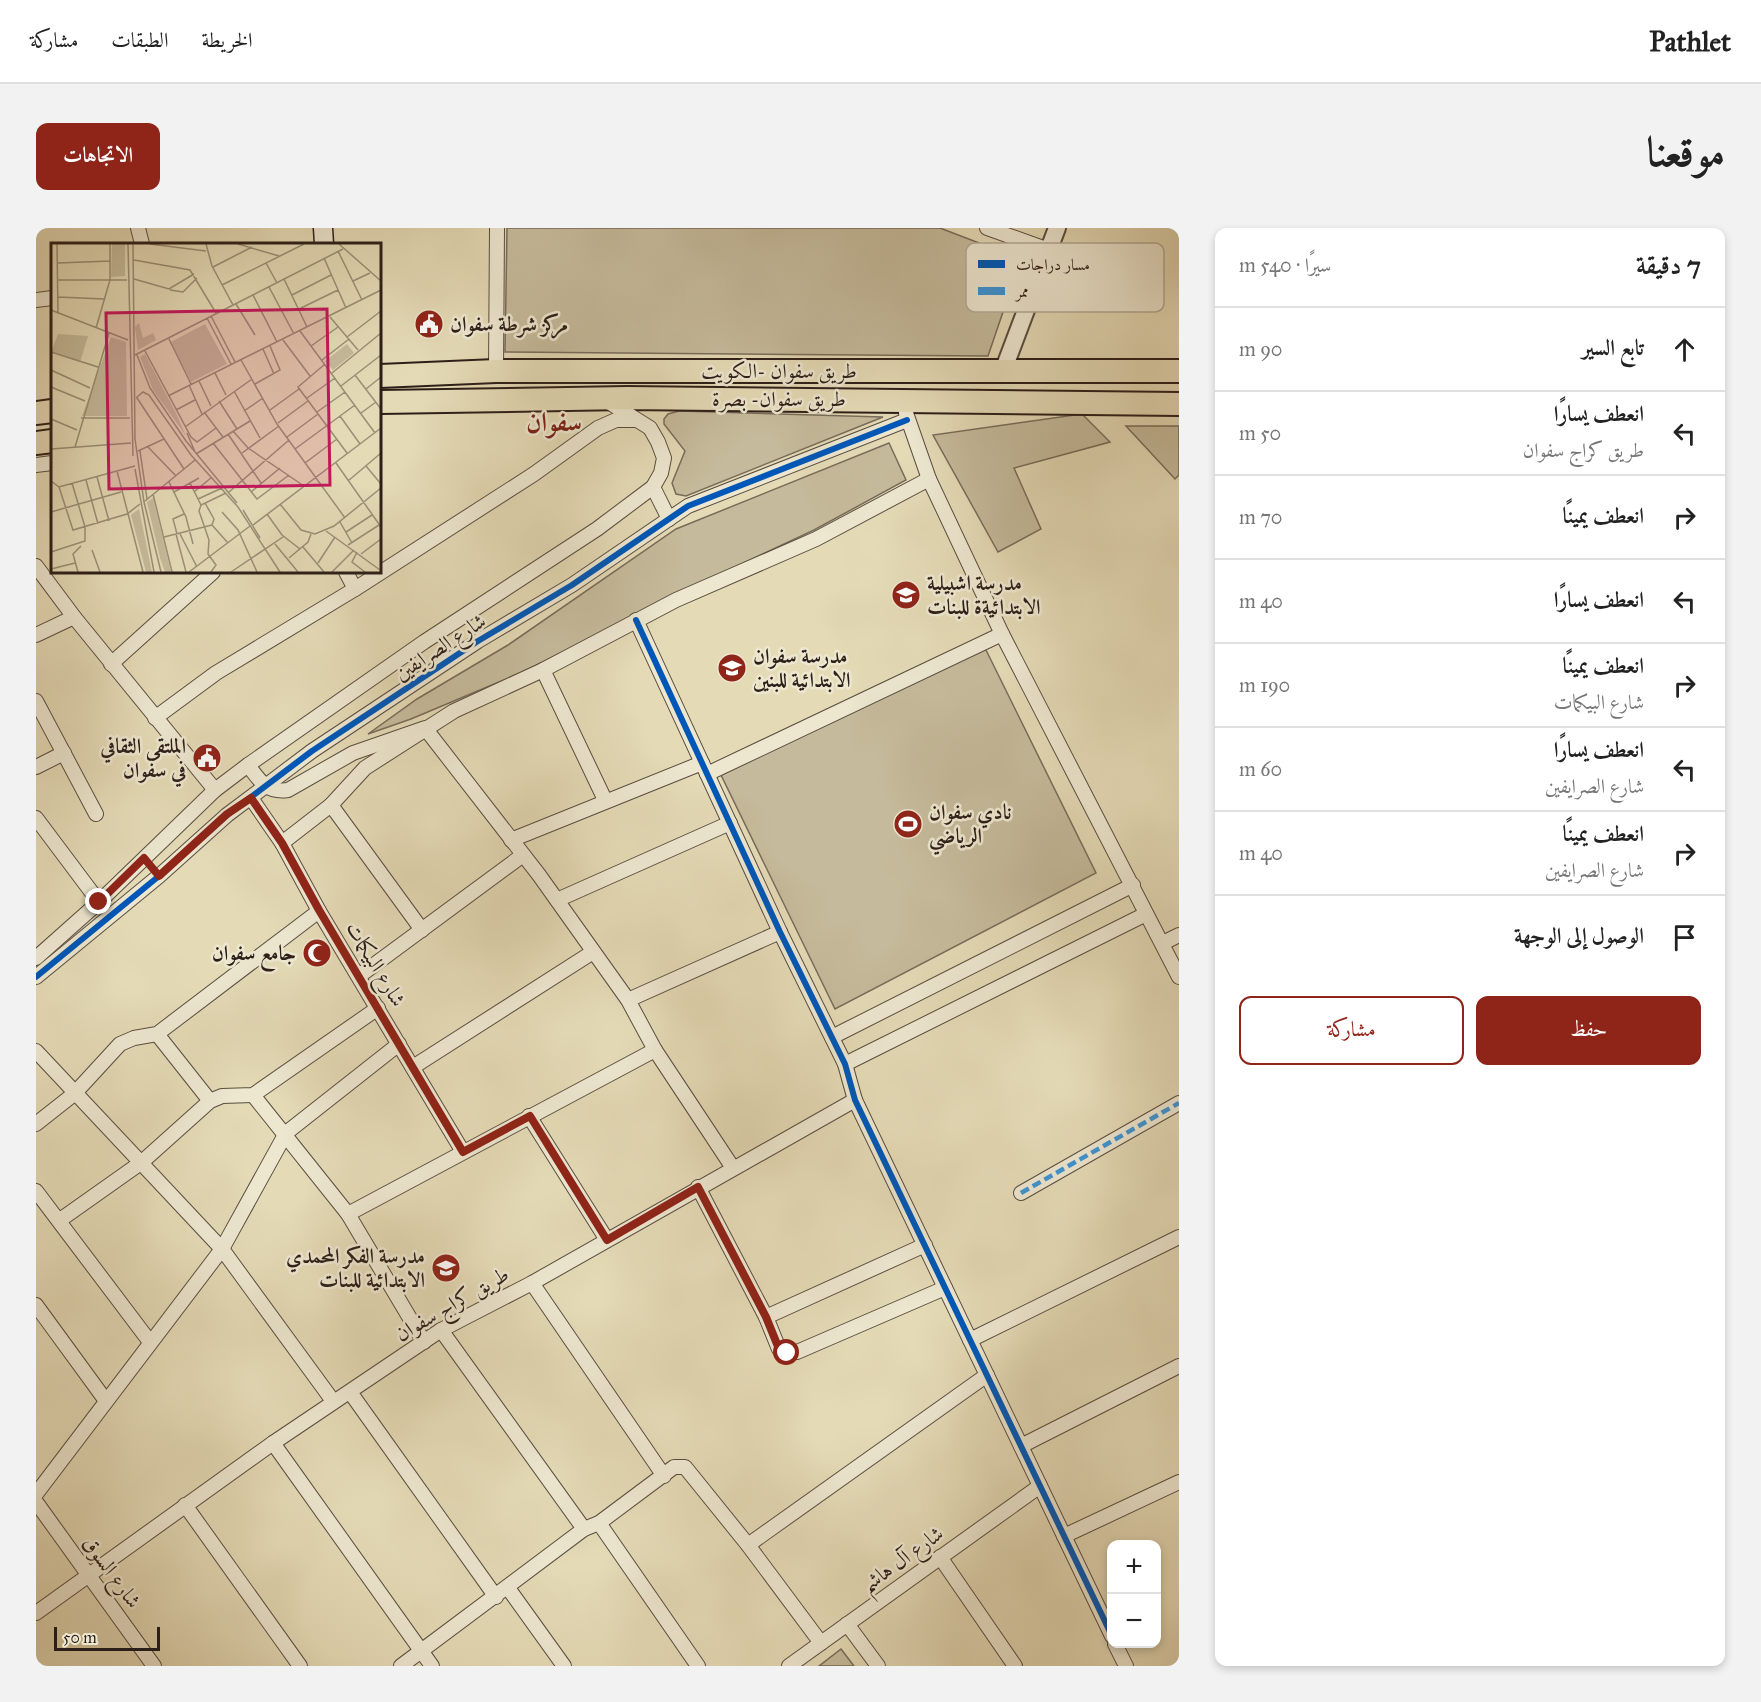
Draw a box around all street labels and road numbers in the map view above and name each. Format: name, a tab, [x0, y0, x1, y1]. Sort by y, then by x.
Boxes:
street label: طريق سفوان -الكويت	[701, 358, 857, 384]
street label: طريق سفوان- بصرة	[712, 386, 846, 413]
street label: شارع الصرايفين	[389, 608, 493, 690]
street label: شارع البيكمات	[336, 917, 412, 1014]
street label: طريق كراج سفوان	[390, 1261, 517, 1352]
street label: شارع آل هاشم	[855, 1520, 953, 1604]
street label: شارع السوق	[73, 1531, 147, 1616]

